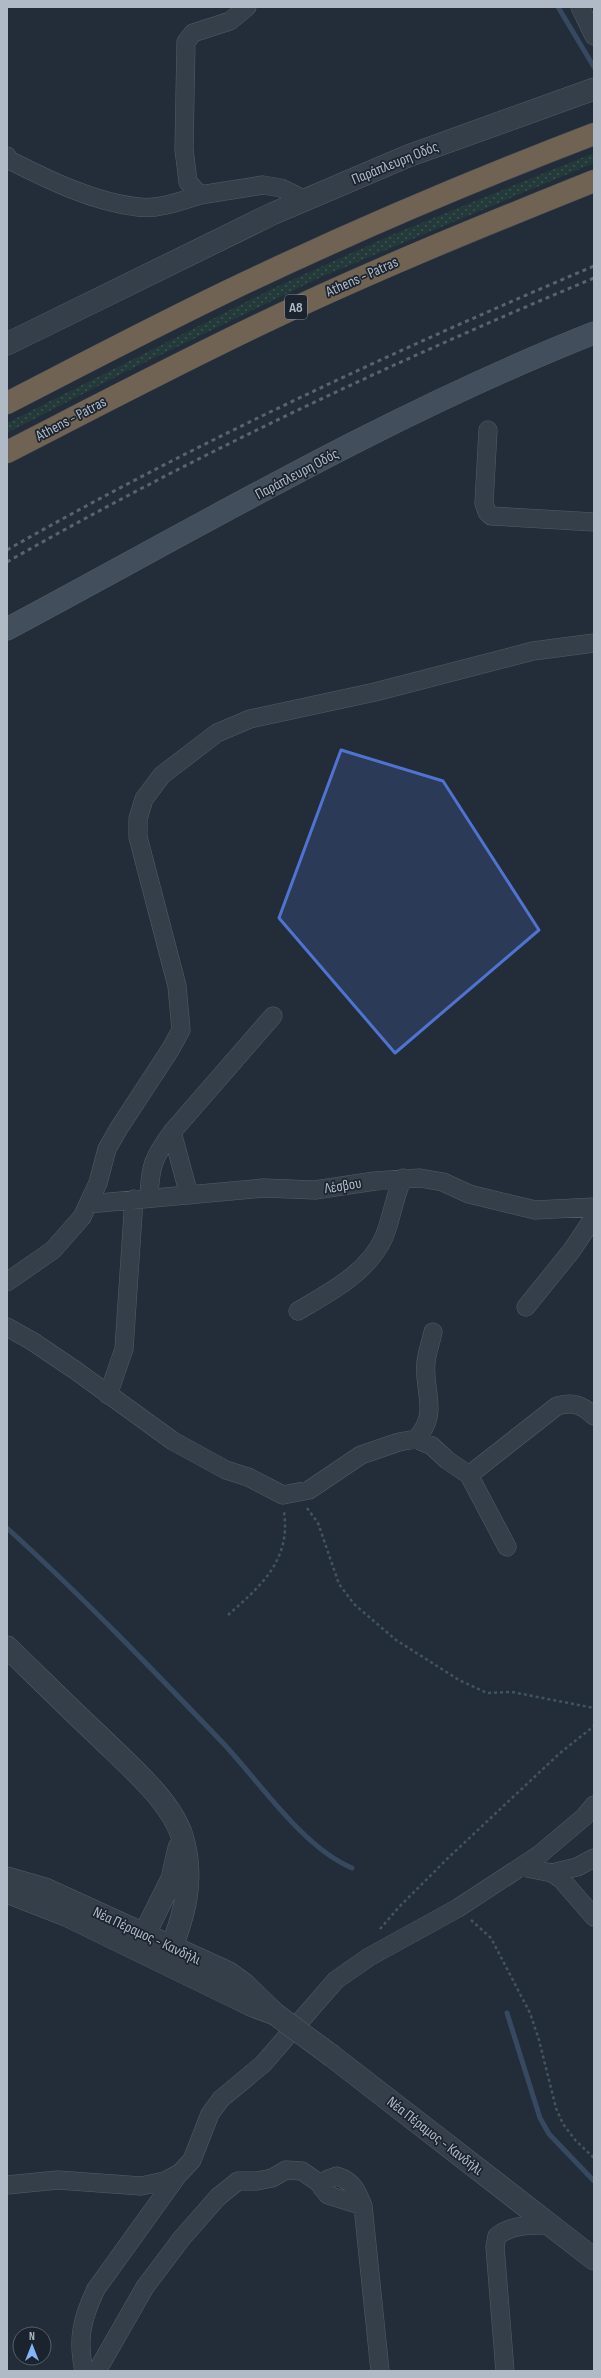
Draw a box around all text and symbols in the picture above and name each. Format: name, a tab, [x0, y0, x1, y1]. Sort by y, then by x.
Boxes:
street label: Παράπλευρη Οδός	[349, 137, 441, 189]
street label: Athens - Patras	[322, 253, 401, 302]
road number: Α8	[285, 295, 307, 319]
street label: Athens - Patras	[32, 392, 110, 446]
street label: Παράπλευρη Οδός	[252, 444, 342, 504]
street label: Λέσβου	[322, 1174, 363, 1198]
street label: Νέα Πέραμος - Κανδήλι	[90, 1903, 204, 1969]
street label: Νέα Πέραμος - Κανδήλι	[383, 2092, 487, 2180]
north arrow	[12, 2326, 52, 2366]
text: N	[29, 2330, 35, 2343]

